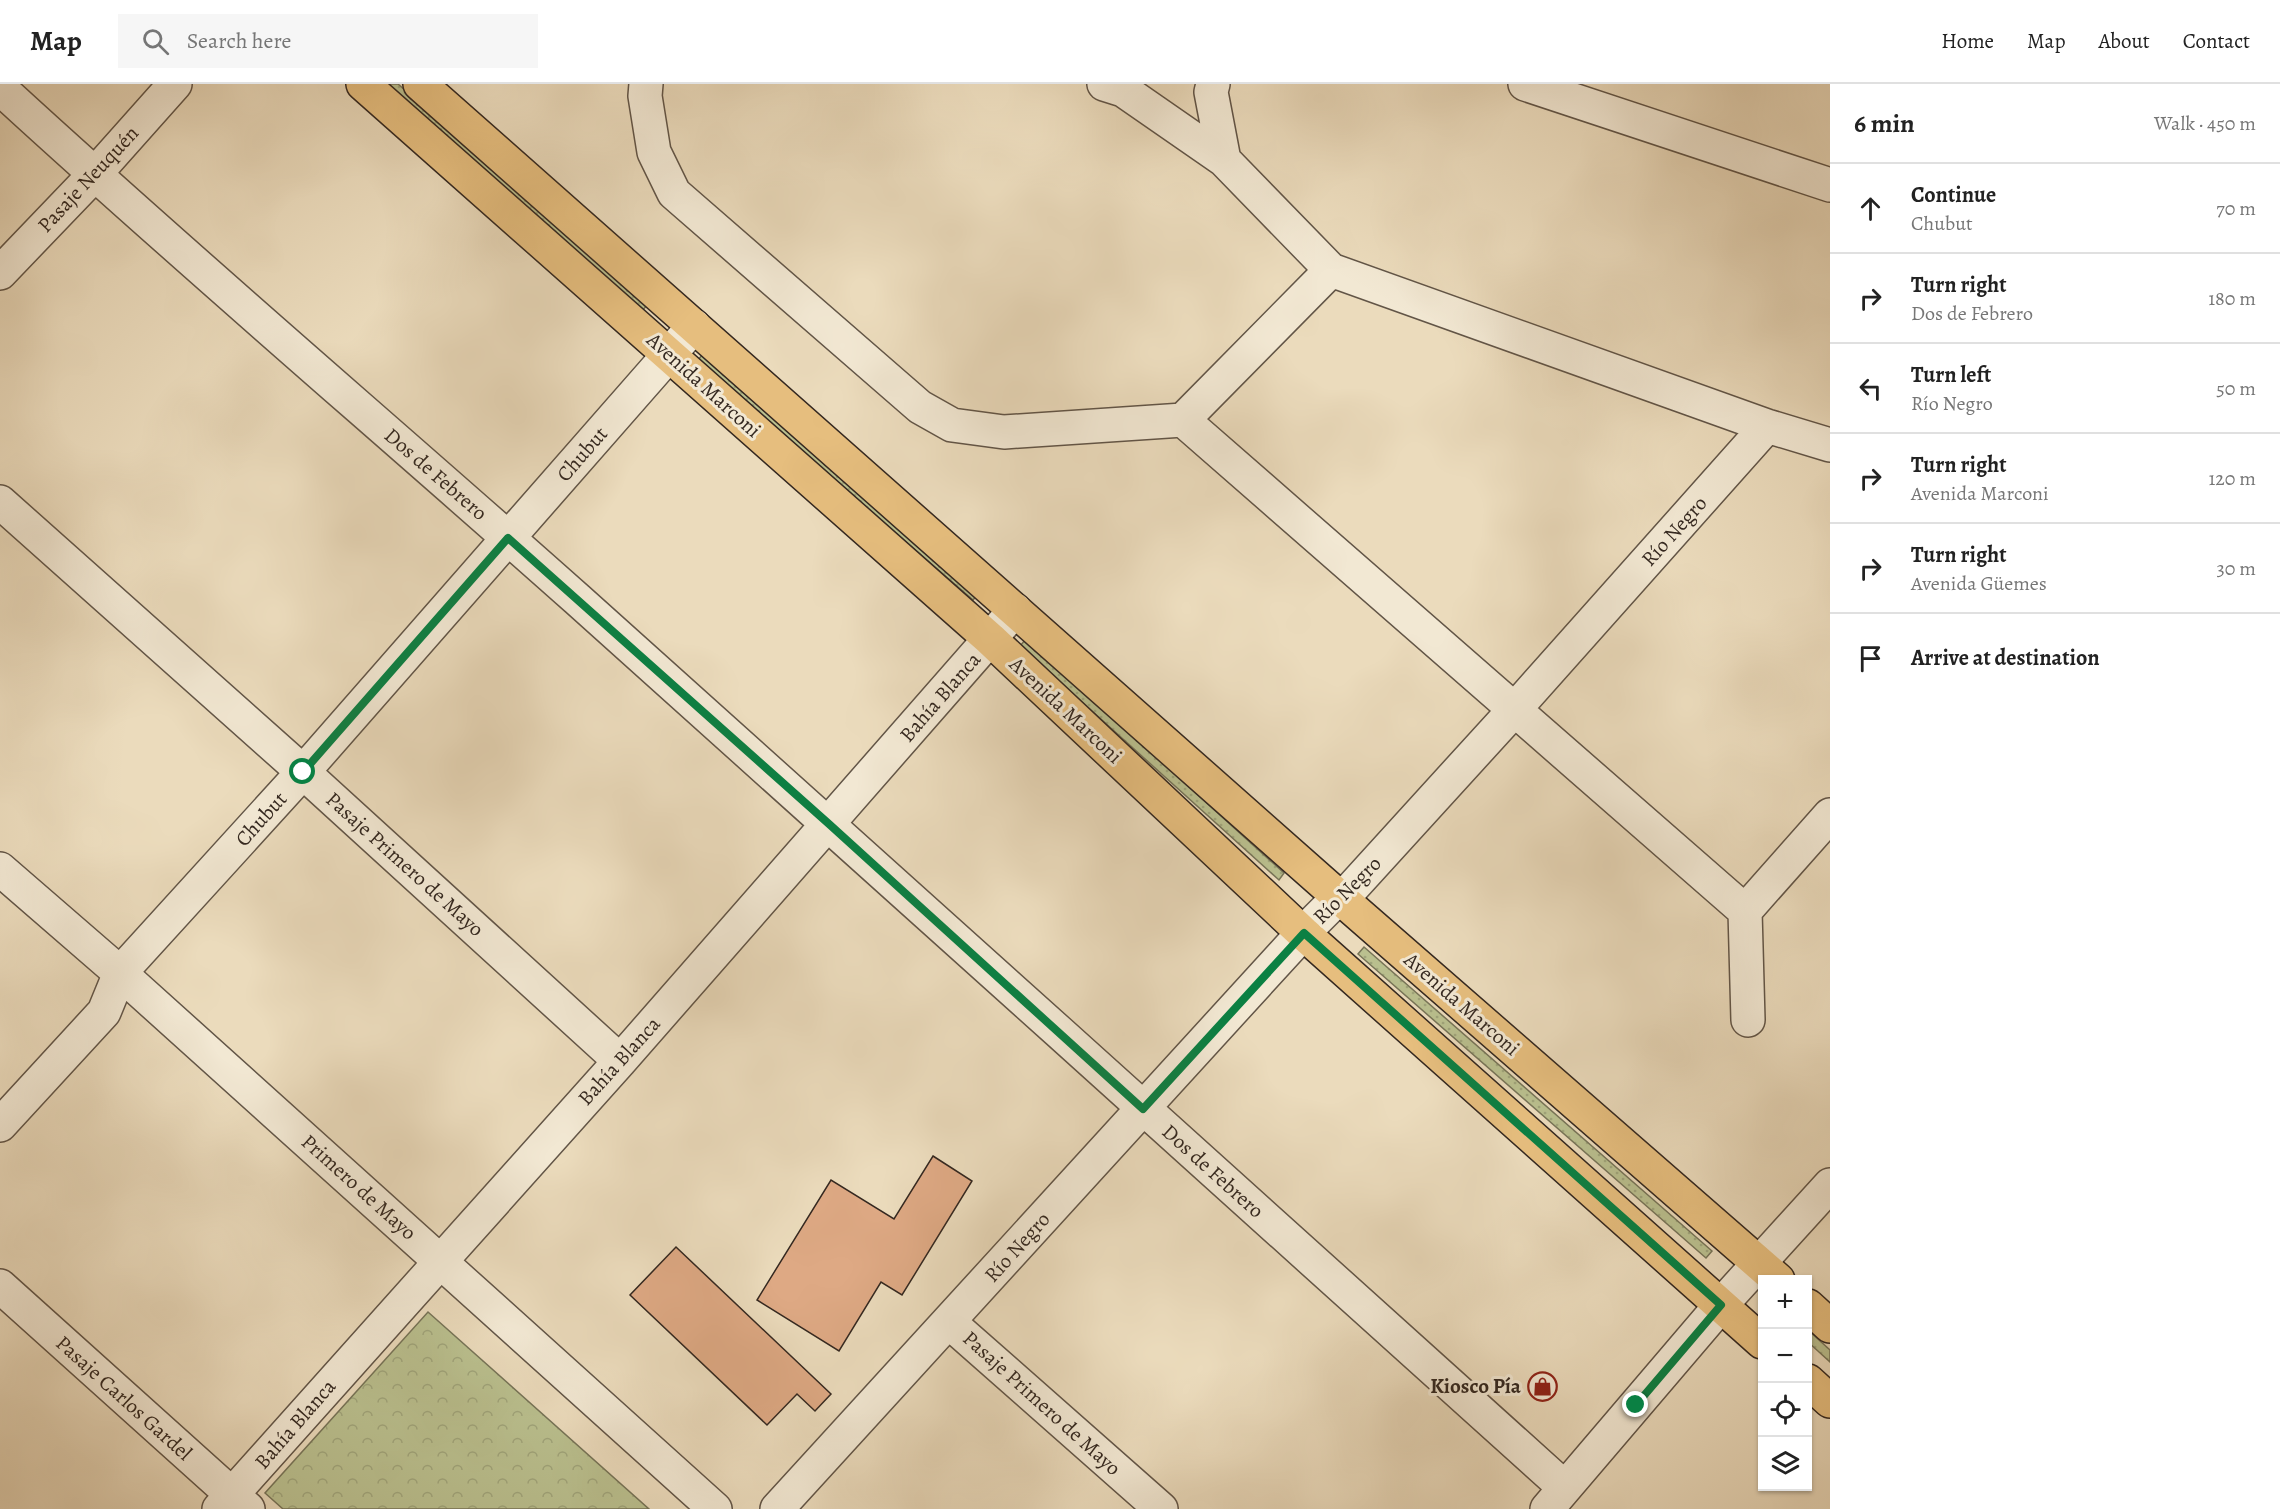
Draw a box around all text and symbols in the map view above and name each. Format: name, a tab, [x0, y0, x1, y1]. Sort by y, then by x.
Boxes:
search box	[118, 14, 538, 68]
text: Map	[30, 22, 82, 60]
icon: search	[139, 25, 172, 58]
text: Search here	[187, 26, 291, 56]
text: Home	[1941, 27, 1994, 55]
text: Map	[2027, 27, 2065, 55]
text: About	[2098, 27, 2150, 55]
text: Contact	[2183, 27, 2250, 55]
text: 6 min	[1854, 106, 1915, 141]
text: Walk · 450 m	[2154, 110, 2256, 137]
street label: Pasaje Neuquén	[31, 120, 145, 238]
text: Continue	[1911, 180, 1996, 210]
icon: ahead	[1854, 192, 1887, 225]
text: 70 m	[2216, 195, 2256, 222]
text: Chubut	[1911, 210, 1973, 237]
text: Turn right	[1911, 270, 2007, 300]
icon: right	[1854, 282, 1887, 315]
text: 180 m	[2208, 285, 2256, 312]
text: Dos de Febrero	[1911, 300, 2033, 327]
street label: Avenida Marconi	[640, 326, 767, 444]
text: Turn left	[1911, 360, 1991, 390]
icon: left	[1854, 372, 1887, 405]
text: 50 m	[2216, 375, 2256, 402]
text: Río Negro	[1911, 390, 1993, 417]
street label: Chubut	[550, 420, 614, 488]
street label: Dos de Febrero	[378, 421, 494, 527]
text: Turn right	[1911, 450, 2007, 480]
icon: right	[1854, 462, 1887, 495]
text: 120 m	[2208, 465, 2256, 492]
text: Avenida Marconi	[1911, 480, 2049, 507]
street label: Río Negro	[1635, 490, 1713, 572]
text: Turn right	[1911, 540, 2007, 570]
icon: right	[1854, 552, 1887, 585]
text: 30 m	[2216, 555, 2256, 582]
text: Avenida Güemes	[1911, 570, 2047, 597]
icon: arrive	[1854, 642, 1887, 675]
text: Arrive at destination	[1911, 643, 2100, 673]
street label: Bahía Blanca	[893, 646, 987, 748]
street label: Avenida Marconi	[1003, 650, 1128, 770]
route start	[289, 758, 315, 784]
street label: Pasaje Primero de Mayo	[320, 785, 490, 943]
street label: Chubut	[229, 786, 293, 852]
street label: Río Negro	[1307, 850, 1387, 930]
street label: Avenida Marconi	[1397, 945, 1526, 1062]
street label: Bahía Blanca	[572, 1010, 667, 1112]
street label: Dos de Febrero	[1156, 1118, 1270, 1224]
street label: Primero de Mayo	[295, 1128, 423, 1246]
street label: Río Negro	[978, 1206, 1056, 1288]
map controls	[1758, 1275, 1812, 1491]
button: +	[1758, 1275, 1812, 1329]
street label: Pasaje Primero de Mayo	[957, 1324, 1127, 1482]
street label: Pasaje Carlos Gardel	[50, 1329, 198, 1467]
button: −	[1758, 1329, 1812, 1383]
shop icon: Kiosco Pía	[1526, 1370, 1558, 1402]
place label: Kiosco Pía	[1430, 1372, 1522, 1400]
street label: Bahía Blanca	[248, 1373, 342, 1475]
button: locate	[1758, 1383, 1812, 1437]
route end	[1622, 1391, 1648, 1417]
button: layers	[1758, 1437, 1812, 1491]

